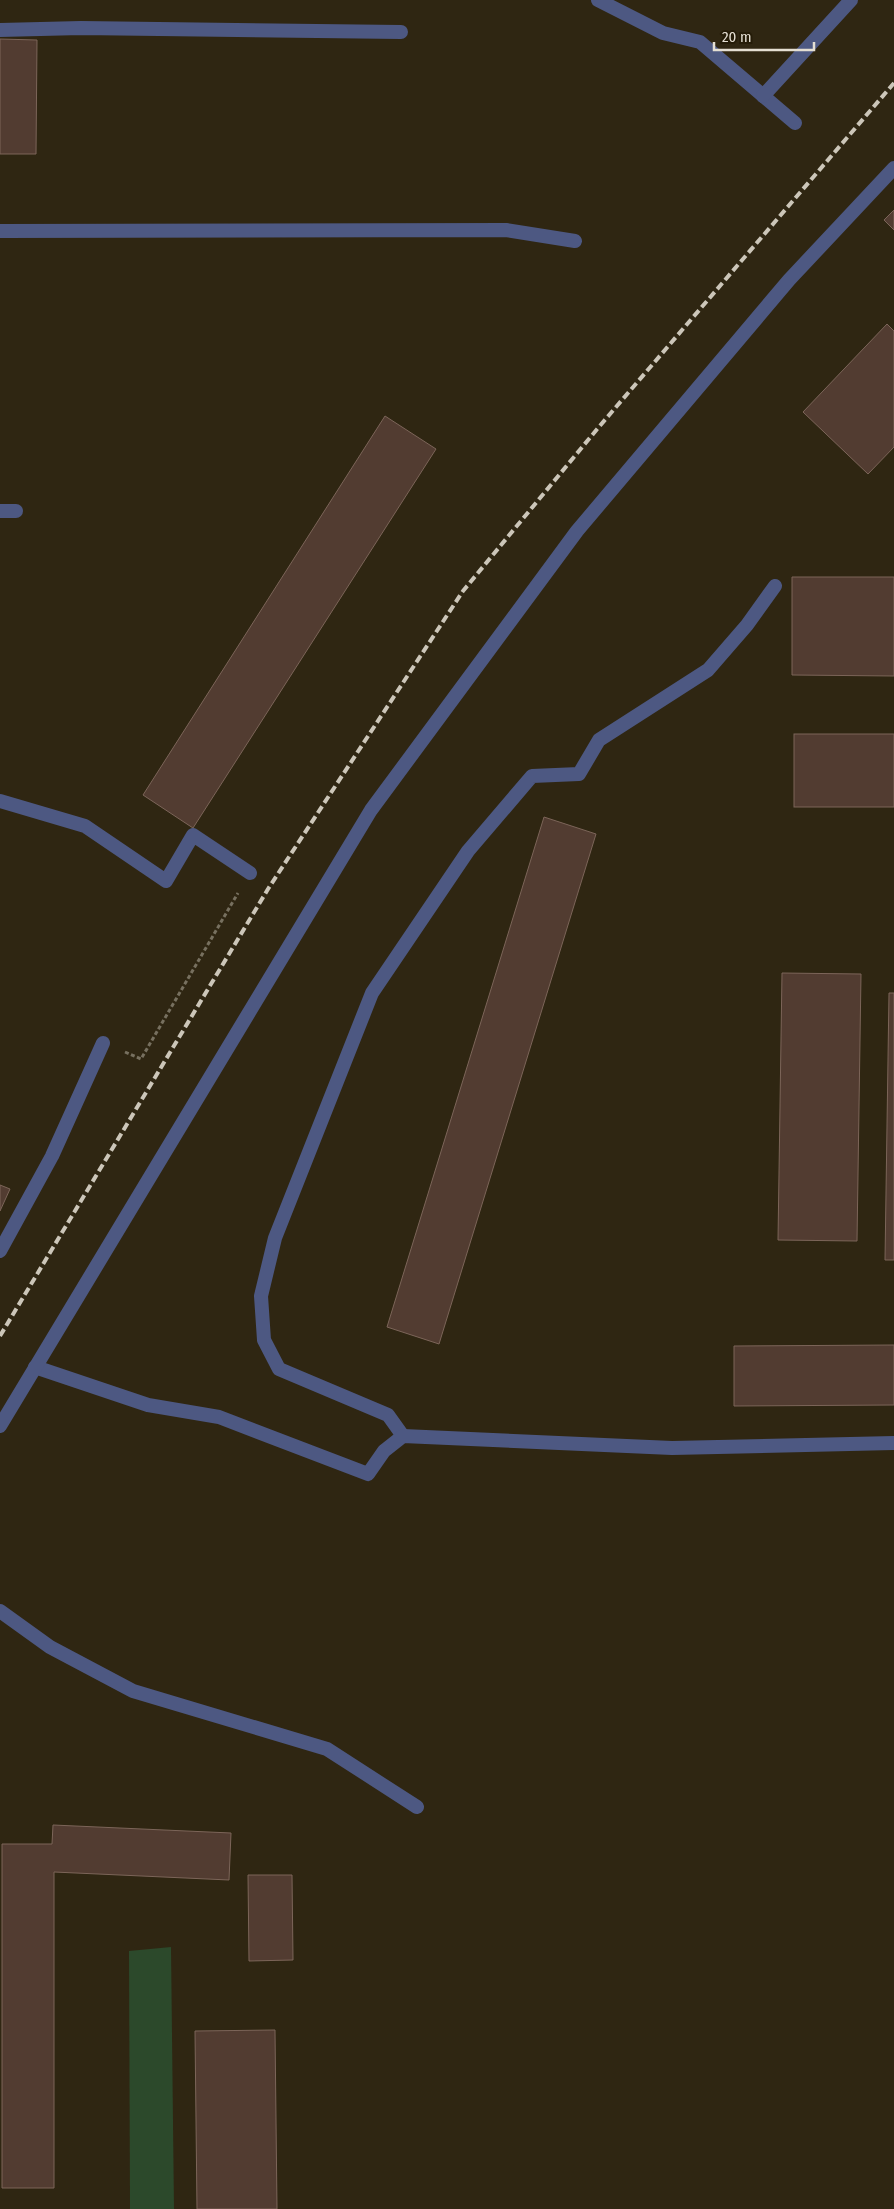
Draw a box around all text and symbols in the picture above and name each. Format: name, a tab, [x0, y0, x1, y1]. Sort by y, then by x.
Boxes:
scale bar	[714, 20, 814, 52]
text: 20 m	[722, 28, 752, 46]

